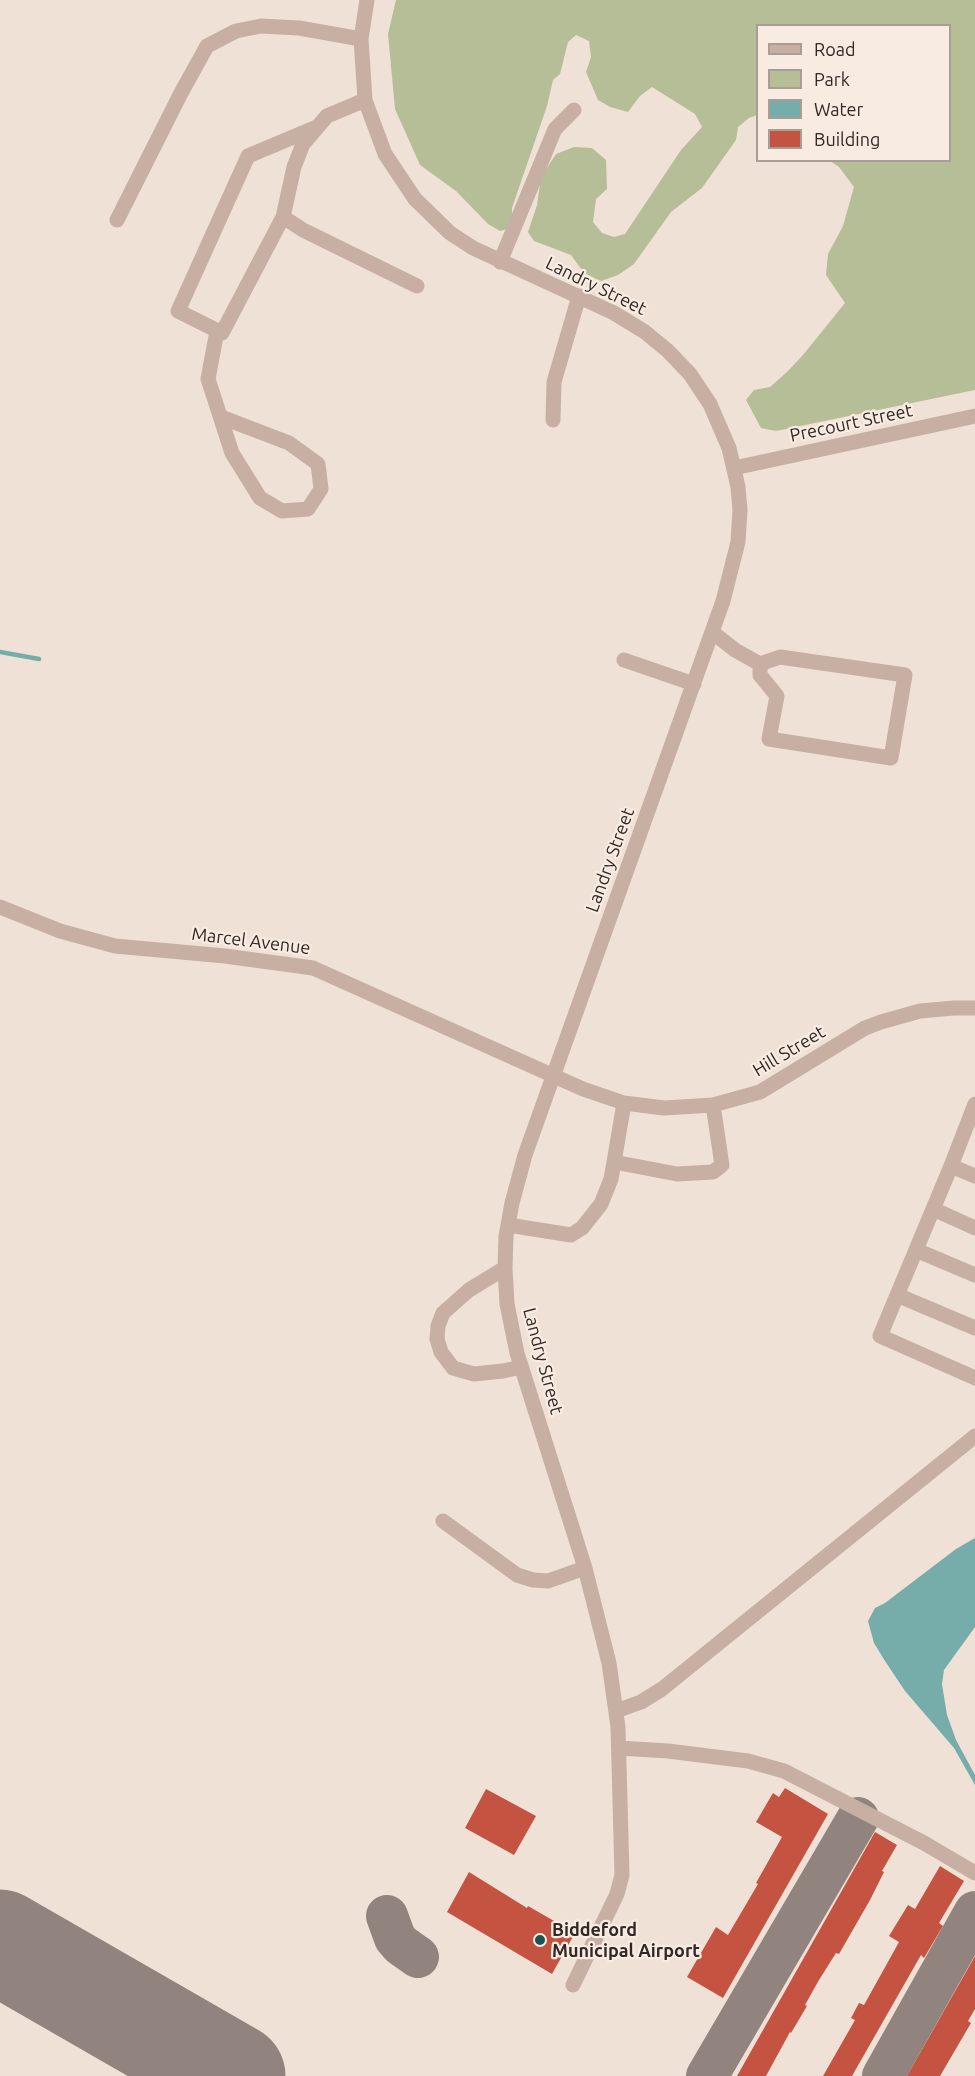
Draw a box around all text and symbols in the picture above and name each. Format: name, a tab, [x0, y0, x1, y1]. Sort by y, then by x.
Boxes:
legend	[756, 24, 951, 162]
text: Road	[814, 39, 856, 59]
text: Park	[814, 69, 850, 89]
text: Water	[814, 99, 863, 119]
text: Building	[814, 129, 880, 149]
street label: Landry Street	[542, 252, 650, 320]
street label: Precourt Street	[788, 399, 914, 447]
street label: Landry Street	[581, 805, 639, 915]
street label: Marcel Avenue	[190, 923, 312, 959]
street label: Hill Street	[749, 1021, 829, 1081]
street label: Landry Street	[518, 1305, 568, 1417]
place label: Biddeford Municipal Airport	[552, 1919, 700, 1962]
marker: Biddeford Municipal Airport	[533, 1933, 547, 1947]

